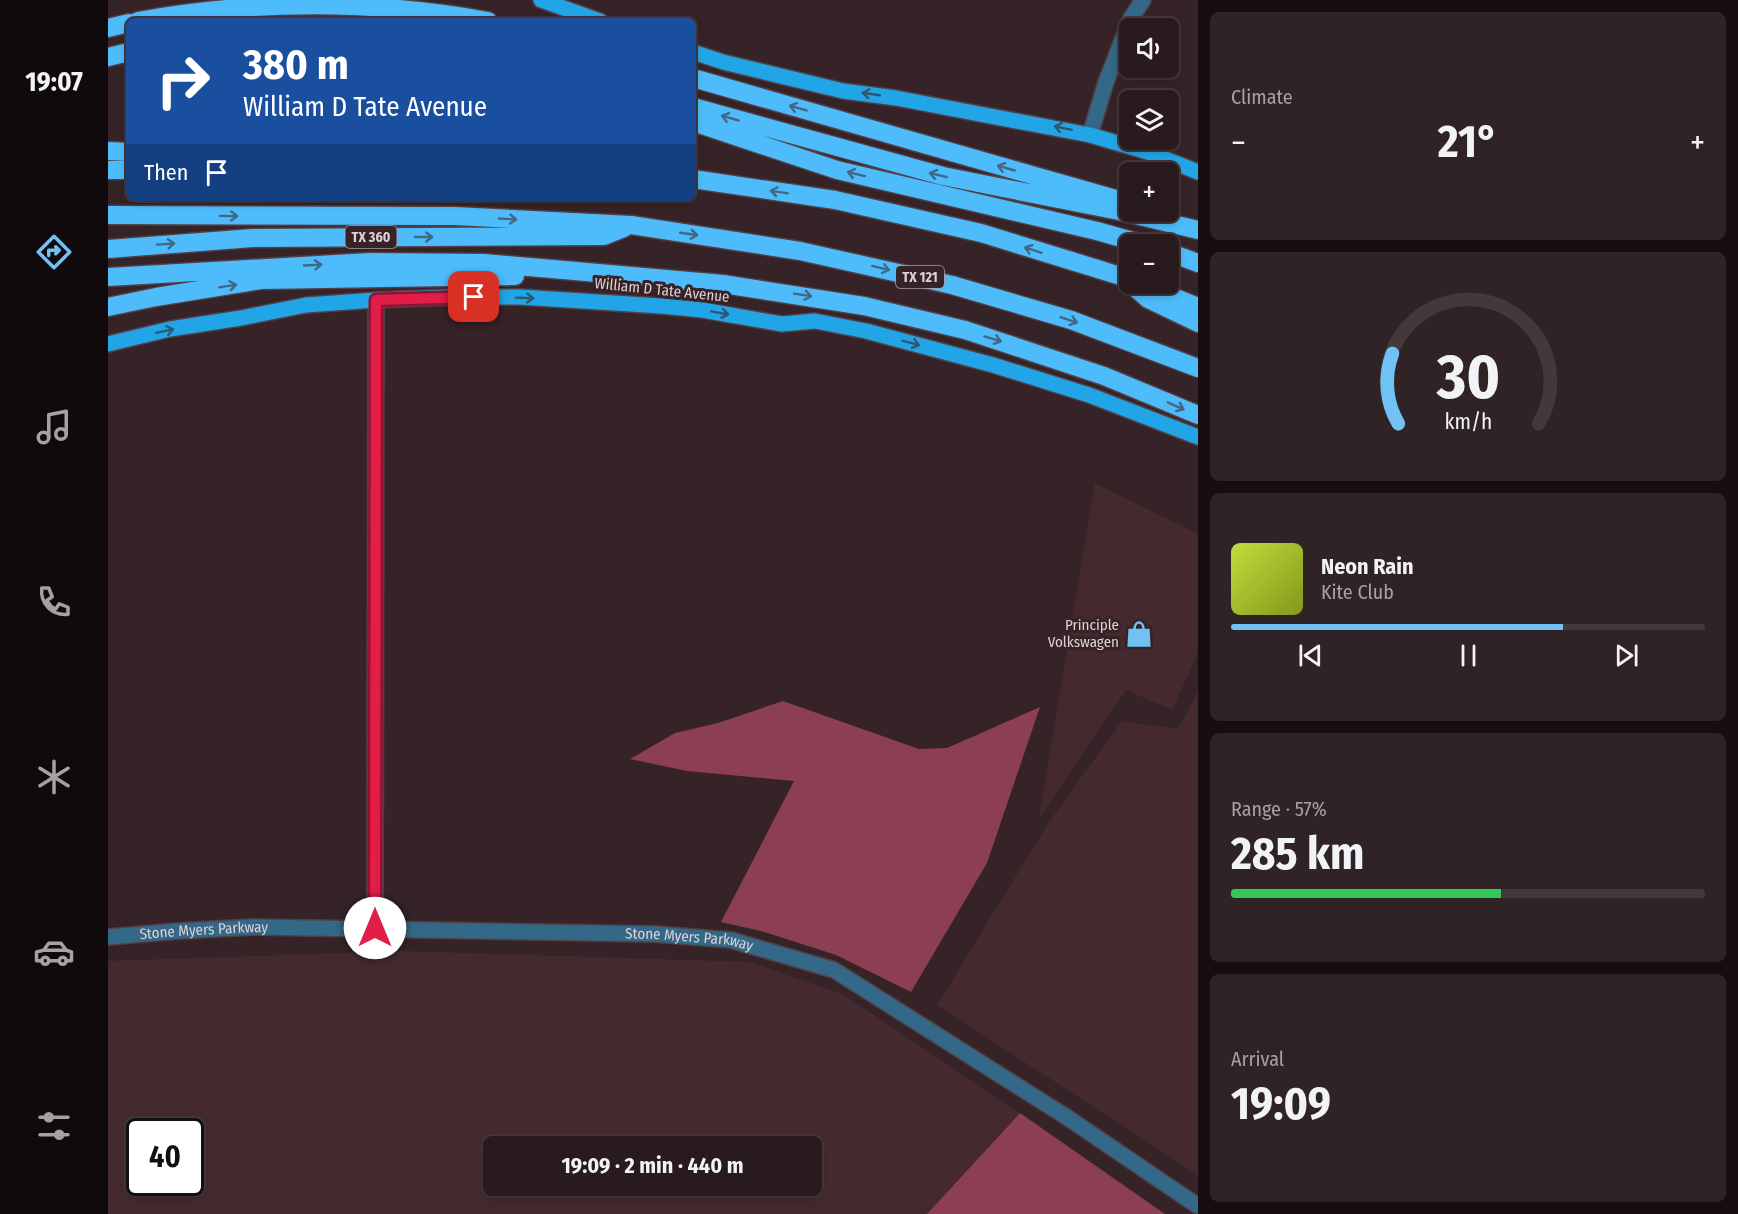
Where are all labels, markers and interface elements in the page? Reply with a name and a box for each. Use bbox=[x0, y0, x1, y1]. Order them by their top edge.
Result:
map controls bbox=[1119, 18, 1179, 294]
button: sound bbox=[1119, 18, 1179, 78]
text: 380 m bbox=[243, 40, 349, 90]
icon: right bbox=[144, 42, 222, 120]
text: 19:07 bbox=[25, 66, 83, 98]
text: Climate bbox=[1231, 85, 1293, 109]
one-way arrow bbox=[861, 89, 881, 100]
button: layers bbox=[1119, 90, 1179, 150]
text: William D Tate Avenue bbox=[243, 91, 487, 123]
one-way arrow bbox=[789, 102, 808, 113]
one-way arrow bbox=[721, 112, 740, 123]
text: 21° bbox=[1438, 115, 1498, 169]
one-way arrow bbox=[1053, 122, 1073, 133]
text: − bbox=[1231, 123, 1246, 163]
text: + bbox=[1690, 123, 1705, 163]
icon: arrive bbox=[200, 156, 233, 189]
text: Then bbox=[144, 159, 188, 186]
one-way arrow bbox=[996, 162, 1015, 173]
button: + bbox=[1119, 162, 1179, 222]
one-way arrow bbox=[847, 168, 866, 180]
one-way arrow bbox=[929, 168, 948, 180]
one-way arrow bbox=[770, 186, 790, 197]
one-way arrow bbox=[219, 210, 239, 222]
one-way arrow bbox=[498, 214, 518, 225]
road number: TX 360 bbox=[346, 226, 396, 248]
one-way arrow bbox=[679, 228, 699, 239]
icon: directions bbox=[33, 231, 75, 273]
one-way arrow bbox=[413, 231, 433, 243]
button: − bbox=[1119, 234, 1179, 294]
one-way arrow bbox=[156, 238, 176, 249]
one-way arrow bbox=[1024, 244, 1043, 255]
one-way arrow bbox=[303, 260, 323, 271]
one-way arrow bbox=[871, 262, 890, 274]
road number: TX 121 bbox=[896, 266, 944, 288]
pin bbox=[448, 271, 499, 322]
street label: William D Tate Avenue bbox=[594, 274, 730, 306]
one-way arrow bbox=[217, 280, 237, 291]
icon: arrive bbox=[457, 280, 490, 313]
one-way arrow bbox=[793, 290, 813, 301]
one-way arrow bbox=[515, 292, 535, 303]
one-way arrow bbox=[709, 308, 729, 319]
one-way arrow bbox=[1059, 315, 1078, 326]
one-way arrow bbox=[155, 324, 174, 336]
one-way arrow bbox=[984, 334, 1003, 345]
one-way arrow bbox=[901, 338, 920, 349]
text: 30 bbox=[1435, 340, 1500, 415]
one-way arrow bbox=[1167, 400, 1185, 412]
icon: music bbox=[33, 406, 75, 448]
text: km/h bbox=[1444, 409, 1492, 435]
text: Neon Rain bbox=[1321, 553, 1414, 580]
text: Kite Club bbox=[1321, 580, 1394, 604]
icon: phone bbox=[33, 581, 75, 623]
place label: Principle Volkswagen bbox=[1048, 616, 1119, 651]
shop icon: Principle Volkswagen bbox=[1124, 619, 1154, 649]
icon: previous bbox=[1294, 639, 1327, 672]
icon: pause bbox=[1452, 639, 1485, 672]
icon: next bbox=[1610, 639, 1643, 672]
icon: climate bbox=[33, 756, 75, 798]
text: Range · 57% bbox=[1231, 797, 1327, 821]
text: 285 km bbox=[1231, 827, 1364, 881]
position arrow bbox=[343, 896, 407, 960]
street label: Stone Myers Parkway bbox=[139, 918, 268, 943]
street label: Stone Myers Parkway bbox=[625, 924, 756, 955]
icon: car bbox=[33, 931, 75, 973]
text: Arrival bbox=[1231, 1047, 1284, 1071]
text: 19:09 bbox=[1231, 1077, 1331, 1131]
icon: filters bbox=[33, 1105, 75, 1147]
speed limit sign: 40 bbox=[126, 1118, 204, 1196]
text: 19:09 · 2 min · 440 m bbox=[561, 1152, 744, 1179]

